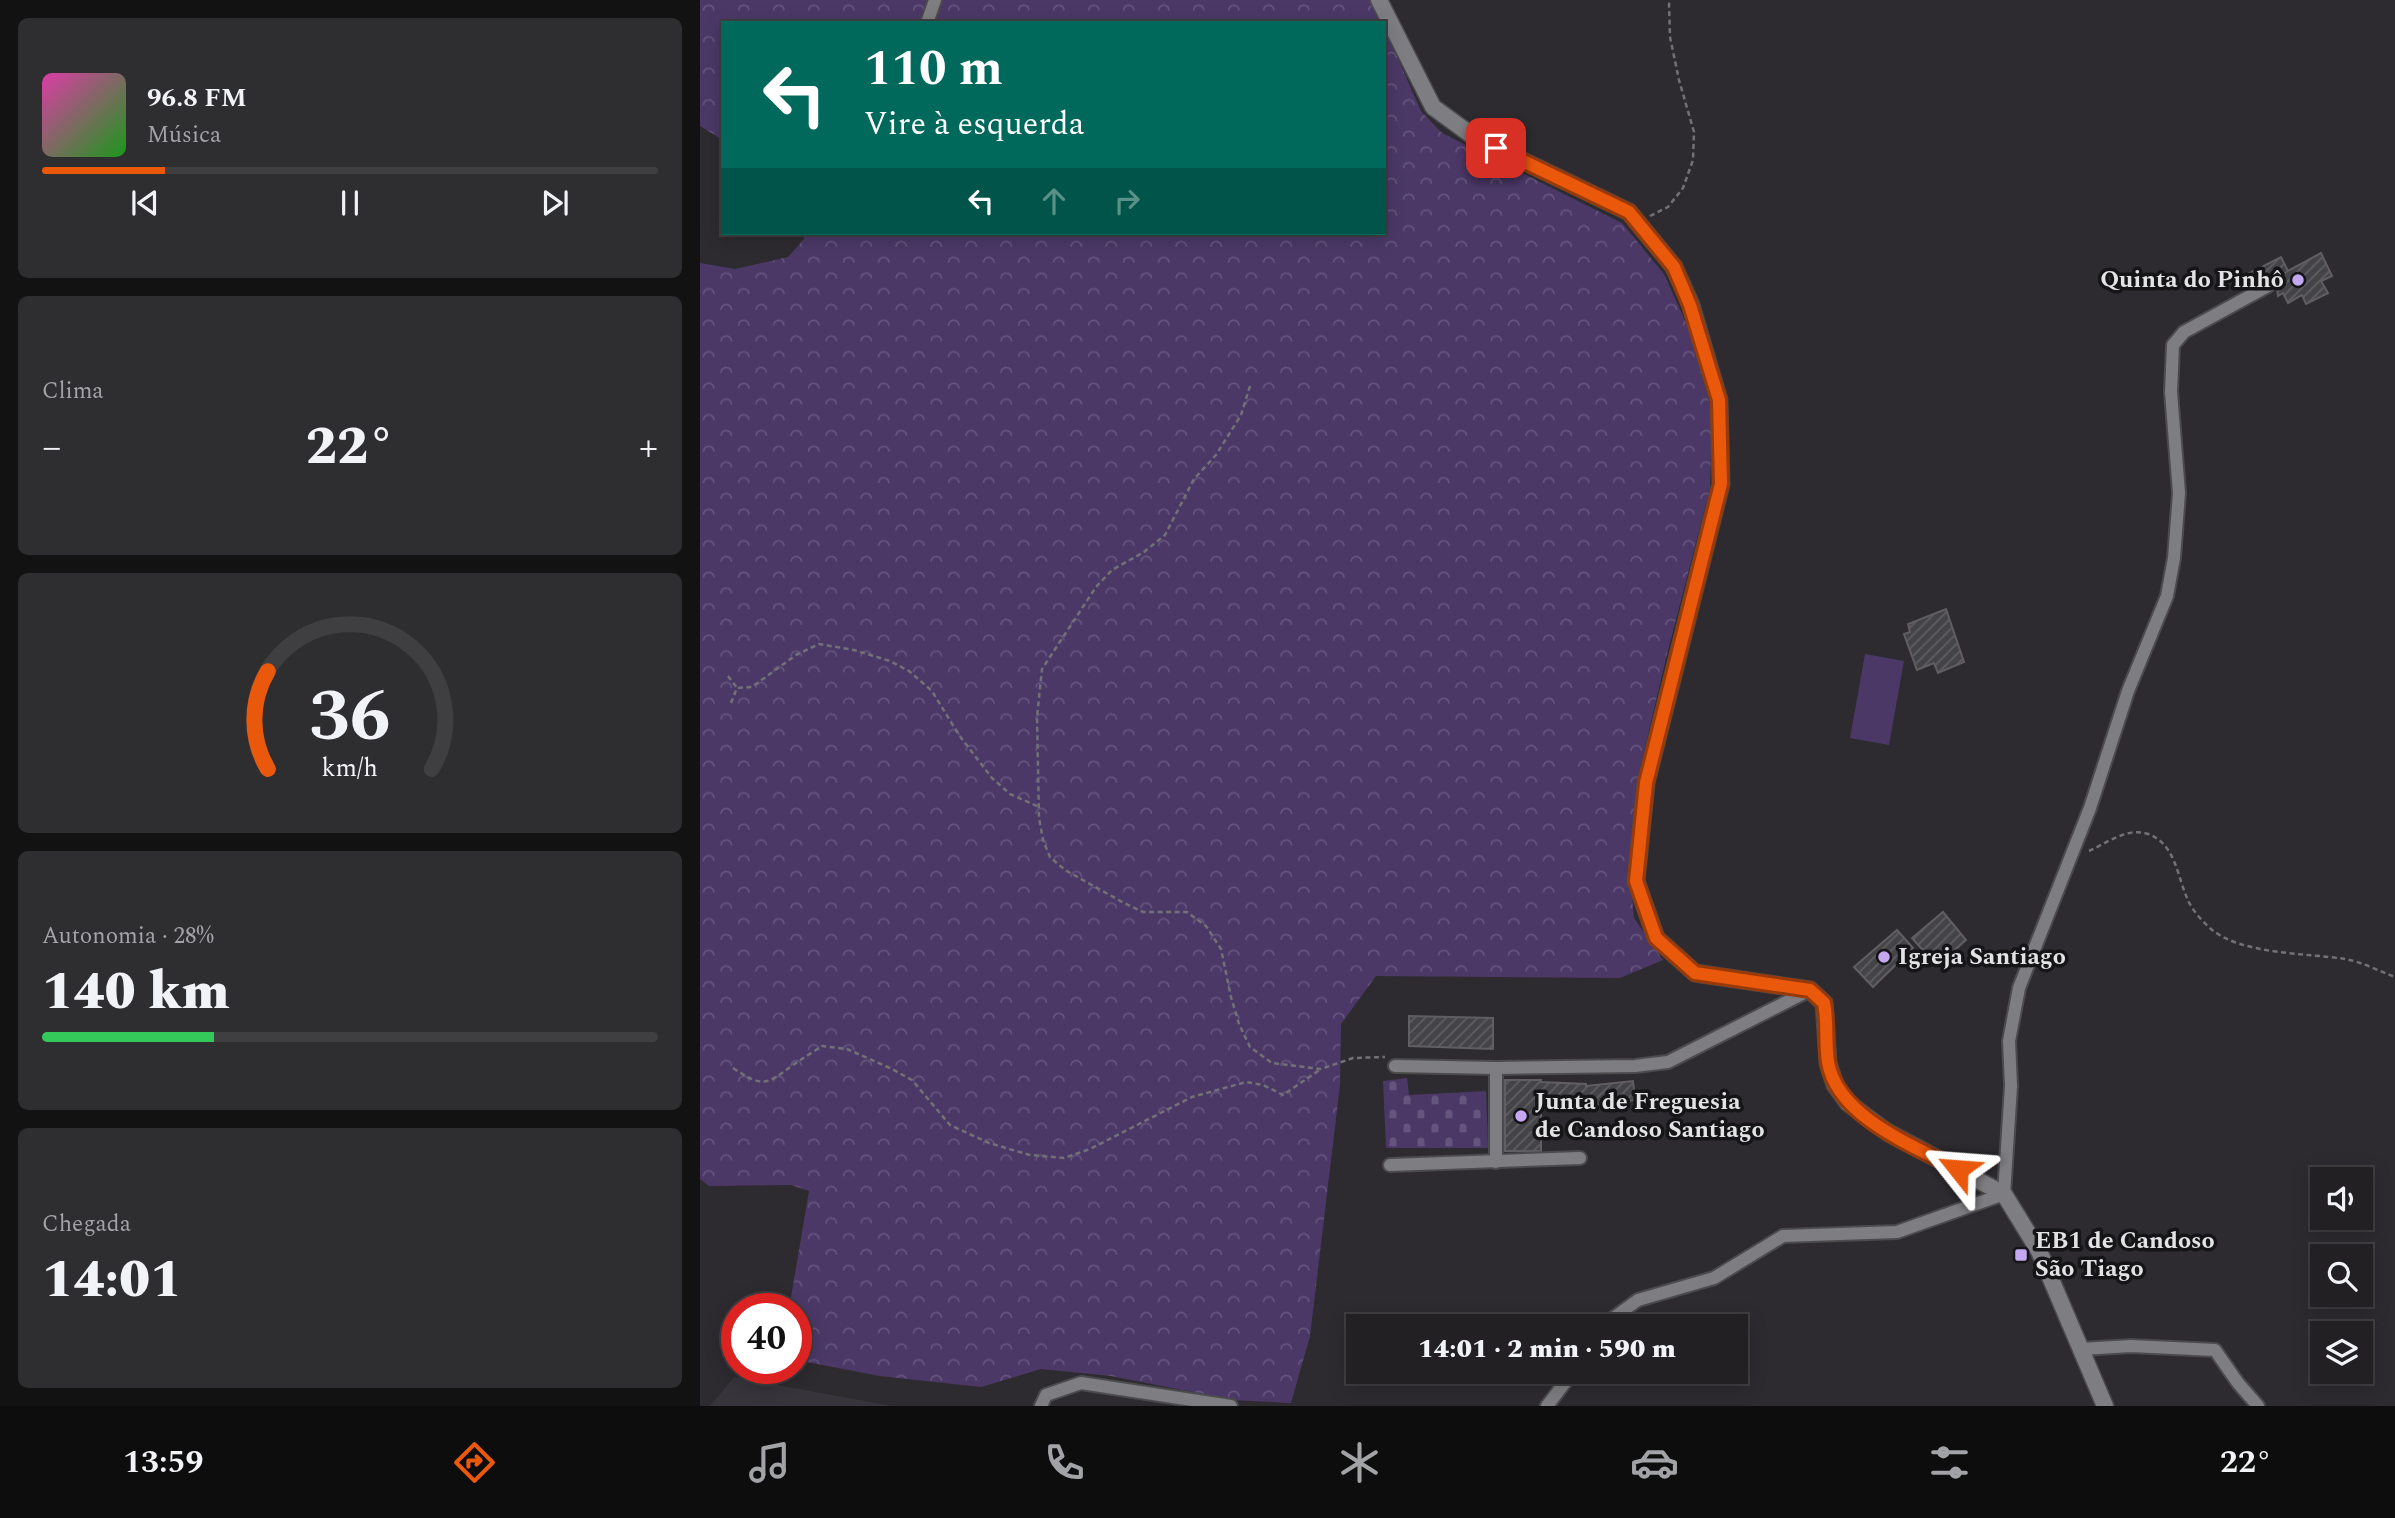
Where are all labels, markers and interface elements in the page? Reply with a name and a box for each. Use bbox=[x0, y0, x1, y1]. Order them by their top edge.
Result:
text: 110 m bbox=[864, 32, 1003, 107]
icon: left bbox=[749, 49, 840, 140]
text: 96.8 FM bbox=[147, 78, 247, 118]
text: Vire à esquerda bbox=[864, 100, 1084, 149]
text: Música bbox=[147, 118, 221, 153]
pin bbox=[1466, 118, 1526, 178]
icon: arrive bbox=[1477, 129, 1515, 167]
icon: left bbox=[962, 182, 1000, 220]
icon: ahead bbox=[1035, 182, 1073, 220]
icon: right bbox=[1108, 182, 1146, 220]
icon: previous bbox=[126, 184, 164, 222]
icon: pause bbox=[331, 184, 369, 222]
icon: next bbox=[536, 184, 574, 222]
place label: Quinta do Pinhô bbox=[2100, 262, 2284, 298]
marker: Quinta do Pinhô bbox=[2290, 272, 2306, 288]
text: Clima bbox=[42, 374, 104, 409]
text: 22° bbox=[306, 408, 394, 487]
text: − bbox=[42, 419, 61, 477]
text: + bbox=[639, 419, 658, 477]
text: 36 bbox=[309, 662, 391, 773]
text: km/h bbox=[322, 750, 378, 788]
text: Autonomia · 28% bbox=[42, 919, 214, 954]
place label: Igreja Santiago bbox=[1898, 939, 2066, 975]
marker: Igreja Santiago bbox=[1876, 949, 1892, 965]
text: 140 km bbox=[42, 953, 230, 1032]
place label: Junta de Freguesia de Candoso Santiago bbox=[1535, 1084, 1765, 1148]
marker: Junta de Freguesia de Candoso Santiago bbox=[1513, 1108, 1529, 1124]
position arrow bbox=[1921, 1132, 1995, 1206]
map controls bbox=[2310, 1167, 2373, 1384]
button: sound bbox=[2310, 1167, 2373, 1230]
text: Chegada bbox=[42, 1207, 131, 1242]
place label: EB1 de Candoso São Tiago bbox=[2035, 1223, 2215, 1287]
text: 14:01 bbox=[42, 1241, 181, 1320]
button: search bbox=[2310, 1244, 2373, 1307]
marker: EB1 de Candoso São Tiago bbox=[2013, 1247, 2029, 1263]
speed limit sign: 40 bbox=[721, 1293, 812, 1384]
button: layers bbox=[2310, 1321, 2373, 1384]
text: 14:01 · 2 min · 590 m bbox=[1418, 1329, 1676, 1369]
text: 13:59 bbox=[123, 1438, 203, 1487]
icon: directions bbox=[450, 1438, 499, 1487]
icon: music bbox=[745, 1438, 794, 1487]
icon: phone bbox=[1040, 1438, 1089, 1487]
icon: climate bbox=[1335, 1438, 1384, 1487]
icon: car bbox=[1630, 1438, 1679, 1487]
icon: filters bbox=[1925, 1438, 1974, 1487]
text: 22° bbox=[2220, 1438, 2272, 1487]

